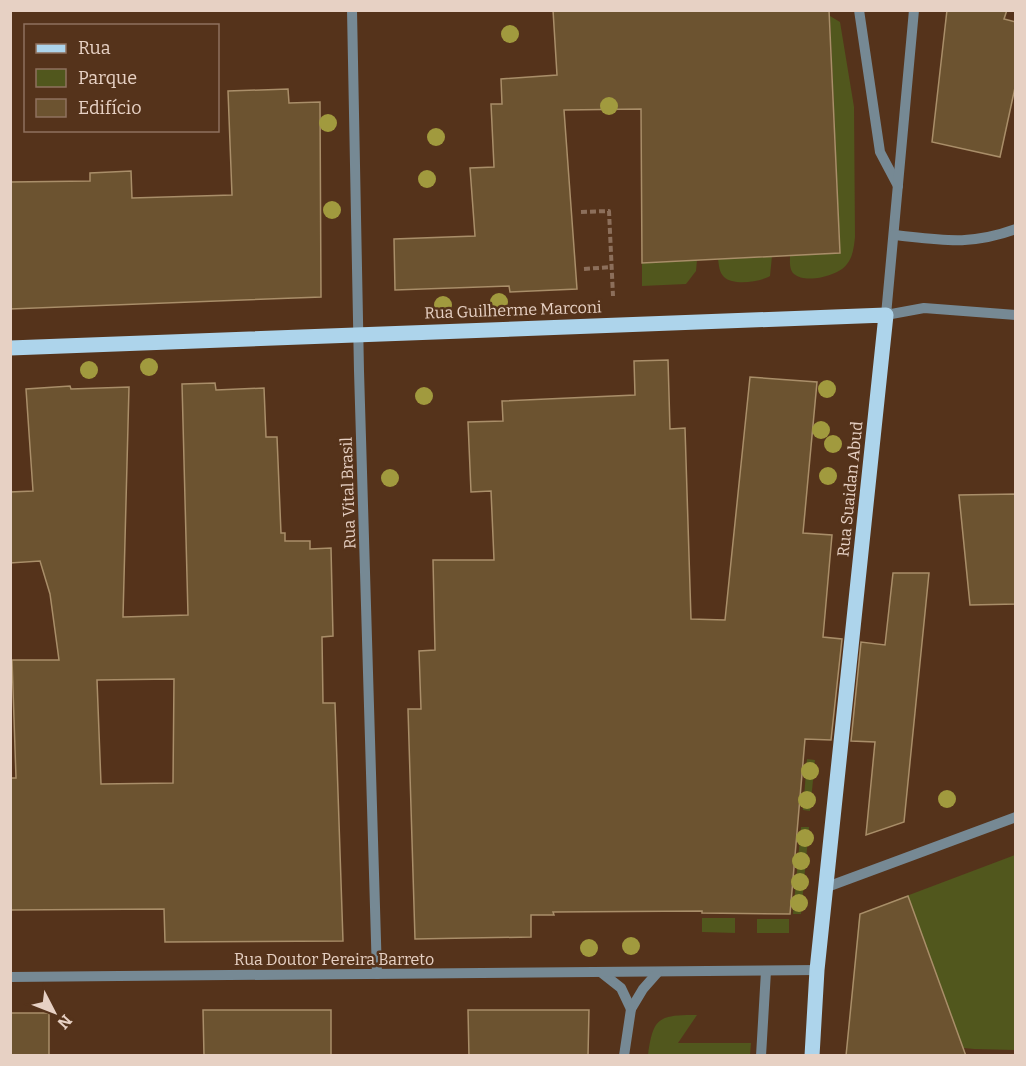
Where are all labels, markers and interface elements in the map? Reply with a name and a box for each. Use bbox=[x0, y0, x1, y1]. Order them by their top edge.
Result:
legend bbox=[24, 24, 219, 132]
text: Rua bbox=[78, 37, 111, 59]
text: Parque bbox=[78, 67, 137, 89]
text: Edifício bbox=[78, 97, 142, 119]
street label: Rua Guilherme Marconi bbox=[424, 297, 602, 323]
street label: Rua Suaidan Abud bbox=[833, 420, 867, 558]
street label: Rua Vital Brasil bbox=[337, 436, 359, 549]
street label: Rua Doutor Pereira Barreto bbox=[234, 950, 434, 969]
north arrow bbox=[24, 982, 84, 1042]
text: N bbox=[54, 1011, 76, 1033]

